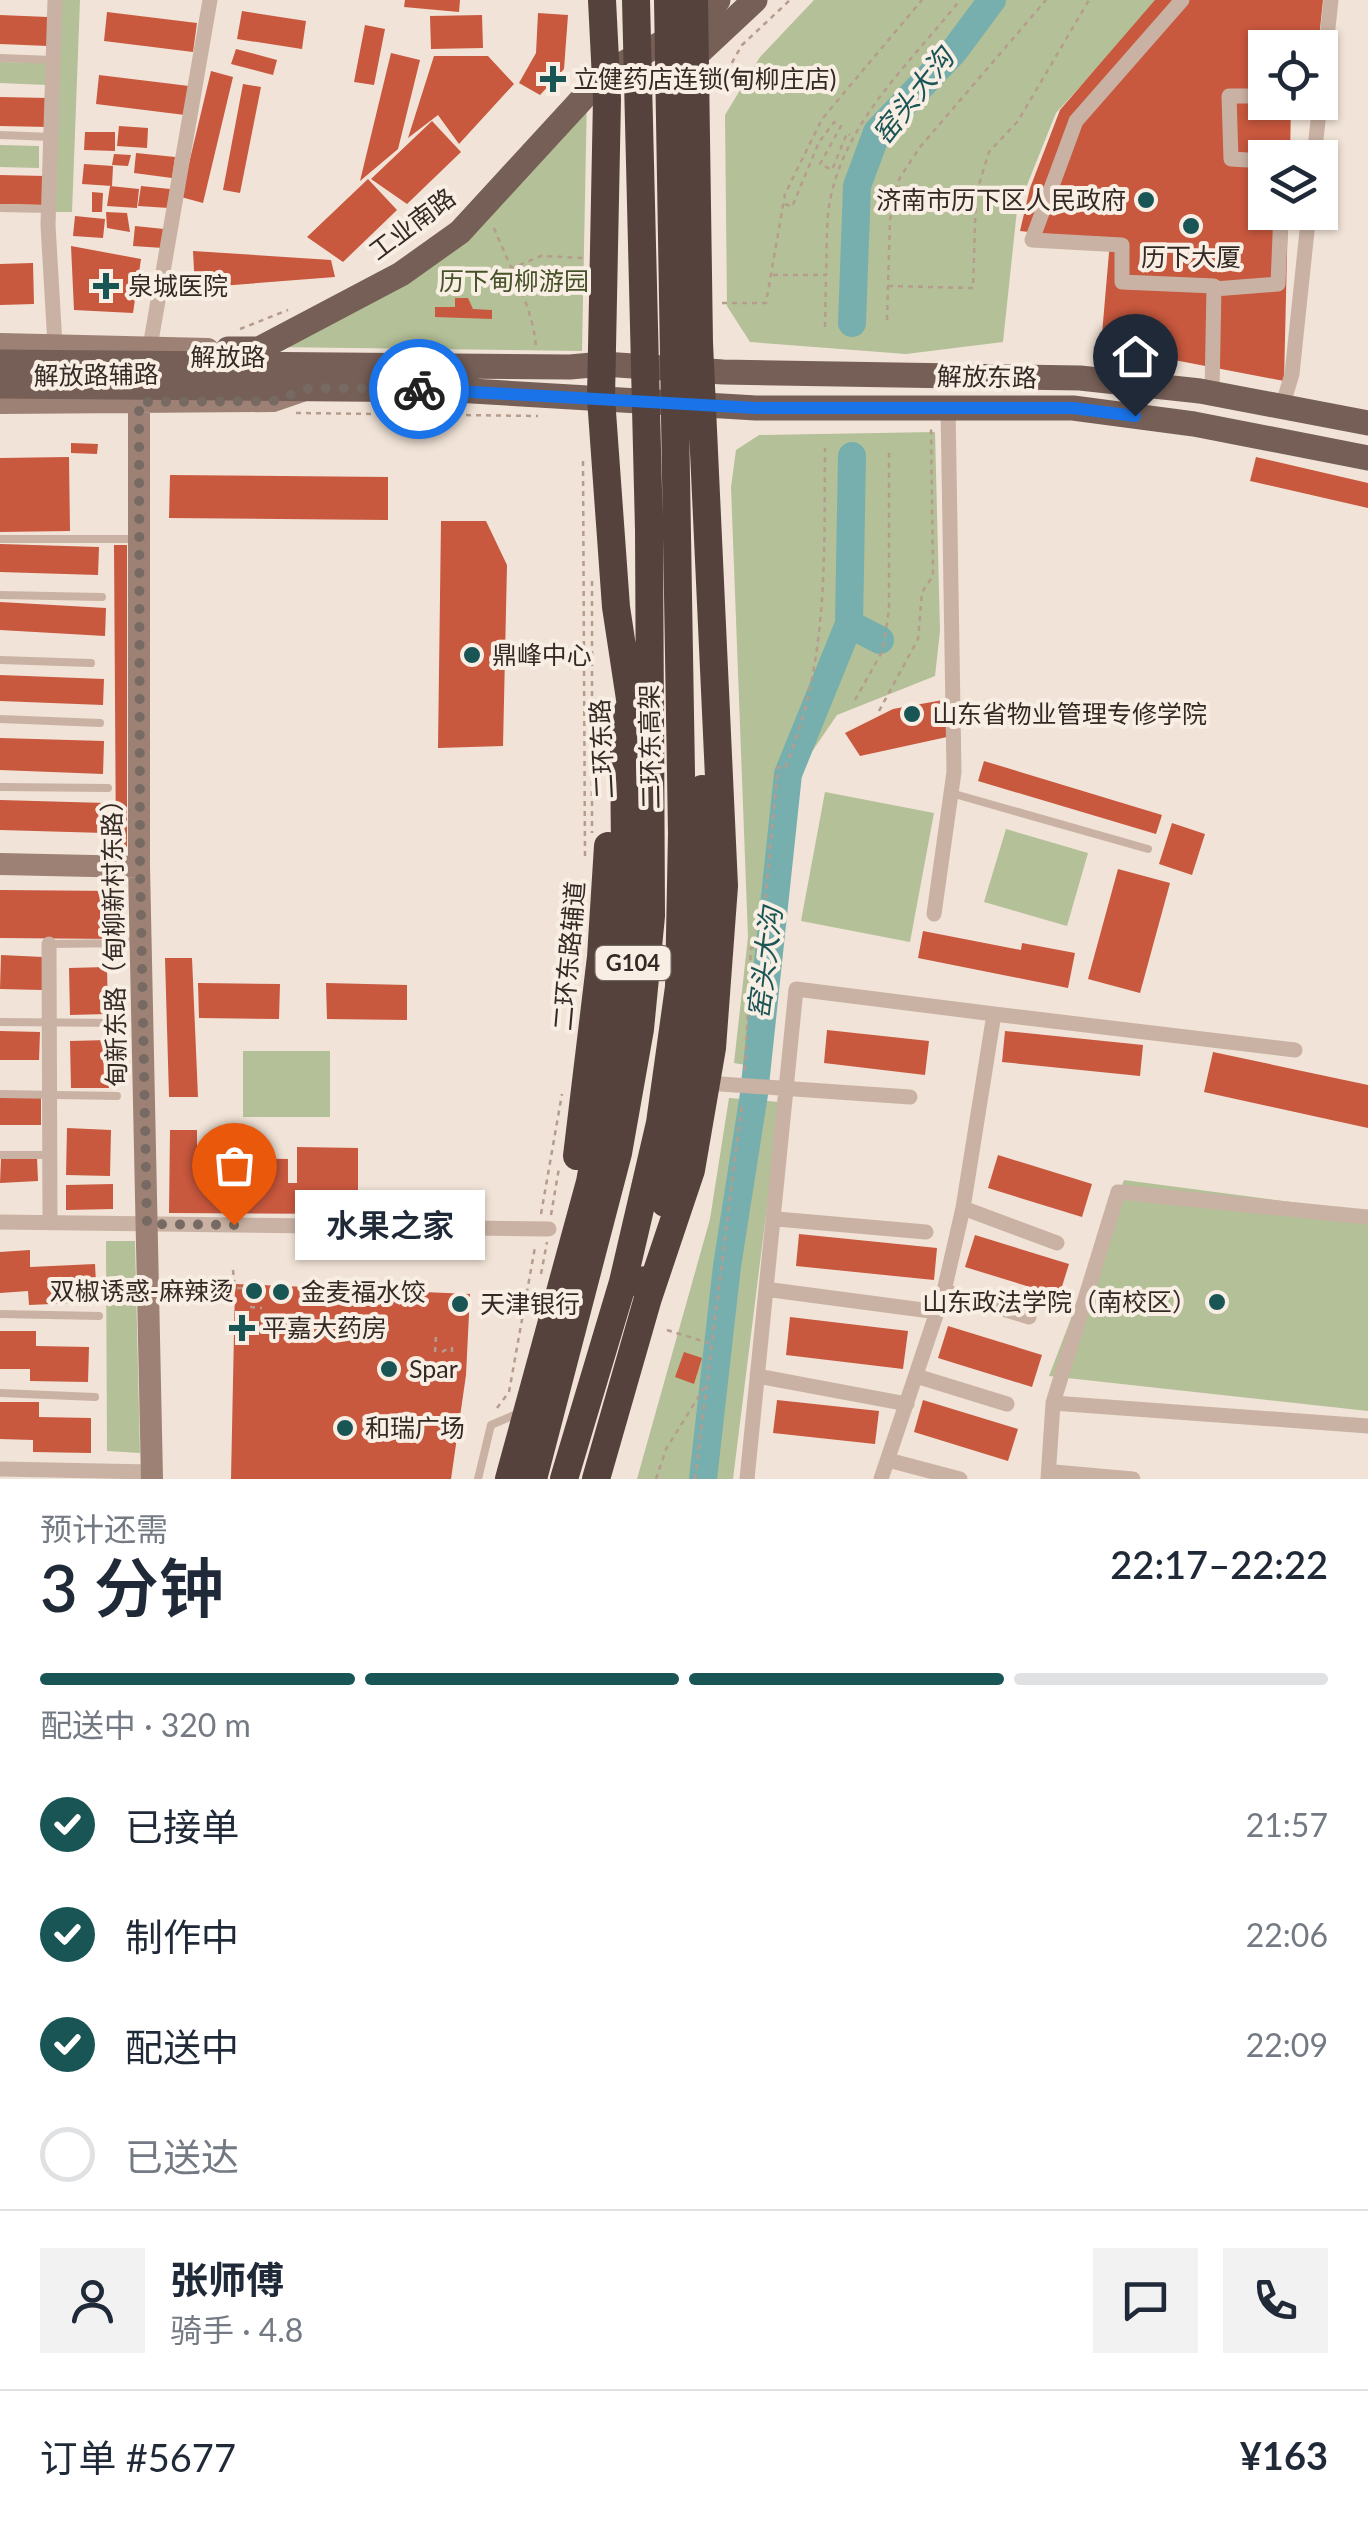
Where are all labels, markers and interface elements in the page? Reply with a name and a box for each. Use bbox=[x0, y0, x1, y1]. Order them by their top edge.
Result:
map controls bbox=[1248, 30, 1338, 230]
button: locate bbox=[1248, 30, 1338, 120]
water label: 窑头大沟 bbox=[864, 38, 962, 150]
place label: 立健药店连锁(甸柳庄店) bbox=[573, 63, 836, 93]
marker: 立健药店连锁(甸柳庄店) bbox=[542, 68, 564, 90]
button: layers bbox=[1248, 140, 1338, 230]
street label: 工业南路 bbox=[362, 181, 460, 265]
place label: 济南市历下区人民政府 bbox=[876, 184, 1126, 214]
marker: 济南市历下区人民政府 bbox=[1135, 189, 1157, 211]
marker: 历下大厦 bbox=[1180, 215, 1202, 237]
place label: 历下大厦 bbox=[1141, 241, 1241, 271]
park label: 历下甸柳游园 bbox=[439, 265, 589, 295]
place label: 泉城医院 bbox=[128, 270, 228, 300]
marker: 泉城医院 bbox=[93, 273, 119, 299]
pin bbox=[1093, 314, 1178, 417]
icon: home bbox=[1108, 329, 1163, 384]
courier bbox=[369, 339, 469, 439]
street label: 解放路 bbox=[190, 341, 266, 371]
street label: 解放路辅路 bbox=[33, 358, 159, 390]
street label: 解放东路 bbox=[937, 360, 1037, 392]
icon: bike bbox=[392, 362, 447, 417]
place label: 鼎峰中心 bbox=[492, 639, 592, 669]
marker: 鼎峰中心 bbox=[461, 644, 483, 666]
street label: 二环东高架 bbox=[633, 684, 665, 810]
street label: 二环东路 bbox=[583, 698, 619, 800]
place label: 山东省物业管理专修学院 bbox=[932, 698, 1207, 728]
marker: 山东省物业管理专修学院 bbox=[901, 703, 923, 725]
street label: 甸新东路（甸柳新村东路） bbox=[95, 787, 131, 1087]
street label: 二环东路辅道 bbox=[547, 880, 589, 1032]
water label: 窑头大沟 bbox=[740, 902, 788, 1021]
road number: G104 bbox=[596, 946, 670, 980]
pin bbox=[192, 1123, 277, 1226]
icon: bag bbox=[207, 1138, 262, 1193]
callout: 水果之家 bbox=[294, 1190, 484, 1260]
text: 水果之家 bbox=[326, 1205, 454, 1244]
place label: 双椒诱惑-麻辣烫 bbox=[50, 1275, 234, 1305]
place label: 金麦福水饺 bbox=[301, 1276, 426, 1306]
marker: 双椒诱惑-麻辣烫 bbox=[243, 1280, 265, 1302]
marker: 金麦福水饺 bbox=[270, 1281, 292, 1303]
place label: 山东政法学院（南校区） bbox=[922, 1286, 1197, 1316]
place label: 天津银行 bbox=[480, 1288, 580, 1318]
marker: 山东政法学院（南校区） bbox=[1206, 1291, 1228, 1313]
marker: 天津银行 bbox=[449, 1293, 471, 1315]
place label: 平嘉大药房 bbox=[262, 1312, 387, 1342]
marker: 平嘉大药房 bbox=[231, 1317, 253, 1339]
place label: Spar bbox=[409, 1353, 458, 1383]
marker: Spar bbox=[378, 1358, 400, 1380]
place label: 和瑞广场 bbox=[365, 1412, 465, 1442]
marker: 和瑞广场 bbox=[334, 1417, 356, 1439]
text: 预计还需 bbox=[40, 1509, 168, 1548]
text: 22:17–22:22 bbox=[1110, 1541, 1328, 1587]
text: 3 分钟 bbox=[40, 1548, 224, 1626]
text: 配送中 · 320 m bbox=[40, 1705, 251, 1744]
icon: check bbox=[40, 1797, 95, 1852]
text: 已接单 bbox=[125, 1803, 239, 1849]
text: 21:57 bbox=[1246, 1805, 1328, 1844]
icon: check bbox=[40, 1907, 95, 1962]
text: 制作中 bbox=[125, 1913, 239, 1959]
text: 22:06 bbox=[1246, 1915, 1328, 1954]
icon: check bbox=[40, 2017, 95, 2072]
text: 配送中 bbox=[125, 2023, 239, 2069]
text: 22:09 bbox=[1246, 2025, 1328, 2064]
text: 已送达 bbox=[125, 2133, 239, 2179]
button: person bbox=[40, 2248, 145, 2353]
button: chat bbox=[1093, 2248, 1198, 2353]
button: phone bbox=[1223, 2248, 1328, 2353]
text: 张师傅 bbox=[170, 2256, 284, 2302]
text: 骑手 · 4.8 bbox=[170, 2310, 303, 2349]
text: ¥163 bbox=[1240, 2432, 1328, 2478]
text: 订单 #5677 bbox=[40, 2434, 236, 2480]

